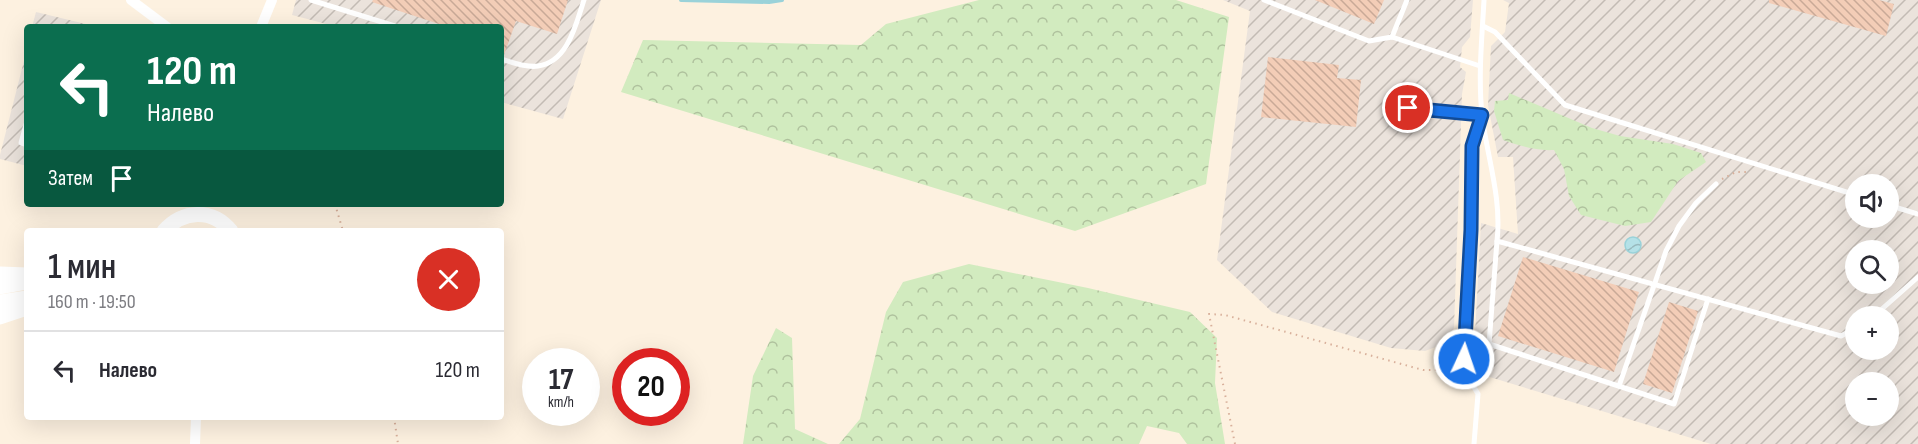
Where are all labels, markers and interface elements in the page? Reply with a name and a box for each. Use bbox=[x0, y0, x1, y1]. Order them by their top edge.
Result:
text: 120 m bbox=[147, 46, 237, 97]
icon: left bbox=[48, 48, 126, 126]
pin bbox=[1382, 82, 1433, 133]
icon: arrive bbox=[1391, 91, 1424, 124]
text: Налево bbox=[147, 97, 214, 129]
icon: arrive bbox=[105, 162, 138, 195]
text: Затем bbox=[48, 165, 93, 192]
map controls bbox=[1845, 174, 1899, 426]
button: sound bbox=[1845, 174, 1899, 228]
button: search bbox=[1845, 240, 1899, 294]
text: 1 мин bbox=[48, 246, 116, 289]
button: close bbox=[417, 248, 480, 311]
text: 160 m · 19:50 bbox=[48, 290, 136, 314]
button: + bbox=[1845, 306, 1899, 360]
position arrow bbox=[1432, 327, 1496, 391]
speed limit sign: 20 bbox=[612, 348, 690, 426]
icon: left bbox=[48, 354, 81, 387]
text: Налево bbox=[99, 357, 157, 384]
text: 120 m bbox=[436, 357, 480, 384]
text: 17 bbox=[549, 362, 573, 398]
button: − bbox=[1845, 372, 1899, 426]
text: km/h bbox=[548, 393, 574, 412]

